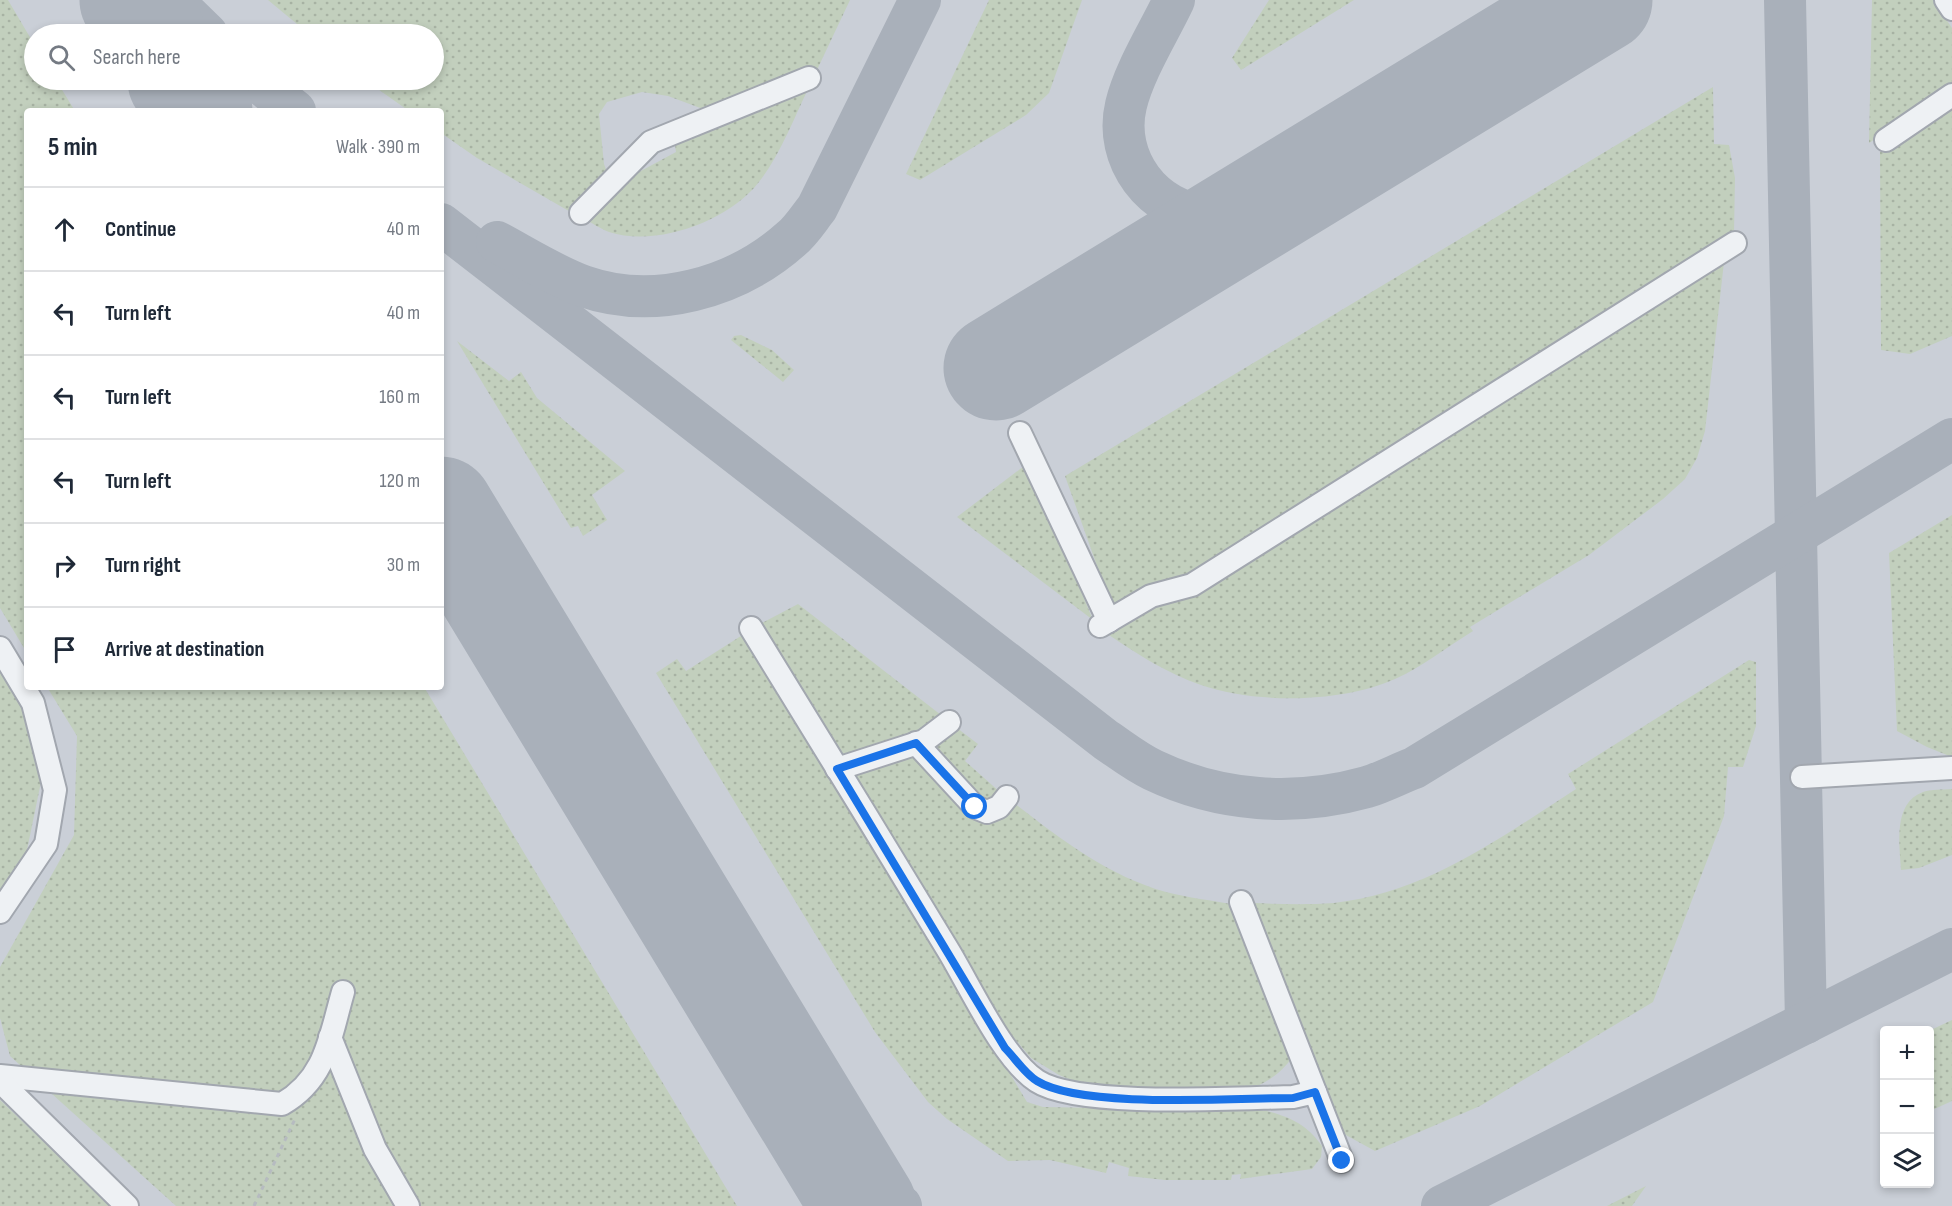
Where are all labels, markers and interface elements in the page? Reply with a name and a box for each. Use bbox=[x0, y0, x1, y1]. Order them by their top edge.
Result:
search box bbox=[24, 24, 444, 90]
icon: search bbox=[45, 41, 78, 74]
text: Search here bbox=[93, 44, 180, 71]
text: 5 min bbox=[48, 132, 98, 163]
text: Walk · 390 m bbox=[336, 135, 420, 159]
icon: ahead bbox=[48, 213, 81, 246]
text: Continue bbox=[105, 216, 176, 243]
text: 40 m bbox=[387, 217, 420, 241]
icon: left bbox=[48, 297, 81, 330]
text: Turn left bbox=[105, 300, 171, 327]
text: 40 m bbox=[387, 301, 420, 325]
icon: left bbox=[48, 381, 81, 414]
text: Turn left bbox=[105, 384, 171, 411]
text: 160 m bbox=[379, 385, 420, 409]
icon: left bbox=[48, 465, 81, 498]
text: Turn left bbox=[105, 468, 171, 495]
text: 120 m bbox=[380, 469, 420, 493]
icon: right bbox=[48, 549, 81, 582]
text: Turn right bbox=[105, 552, 181, 579]
text: 30 m bbox=[387, 553, 420, 577]
icon: arrive bbox=[48, 633, 81, 666]
text: Arrive at destination bbox=[105, 636, 264, 663]
route start bbox=[961, 793, 987, 819]
map controls bbox=[1880, 1026, 1934, 1188]
button: + bbox=[1880, 1026, 1934, 1080]
button: − bbox=[1880, 1080, 1934, 1134]
button: layers bbox=[1880, 1134, 1934, 1188]
route end bbox=[1328, 1147, 1354, 1173]

